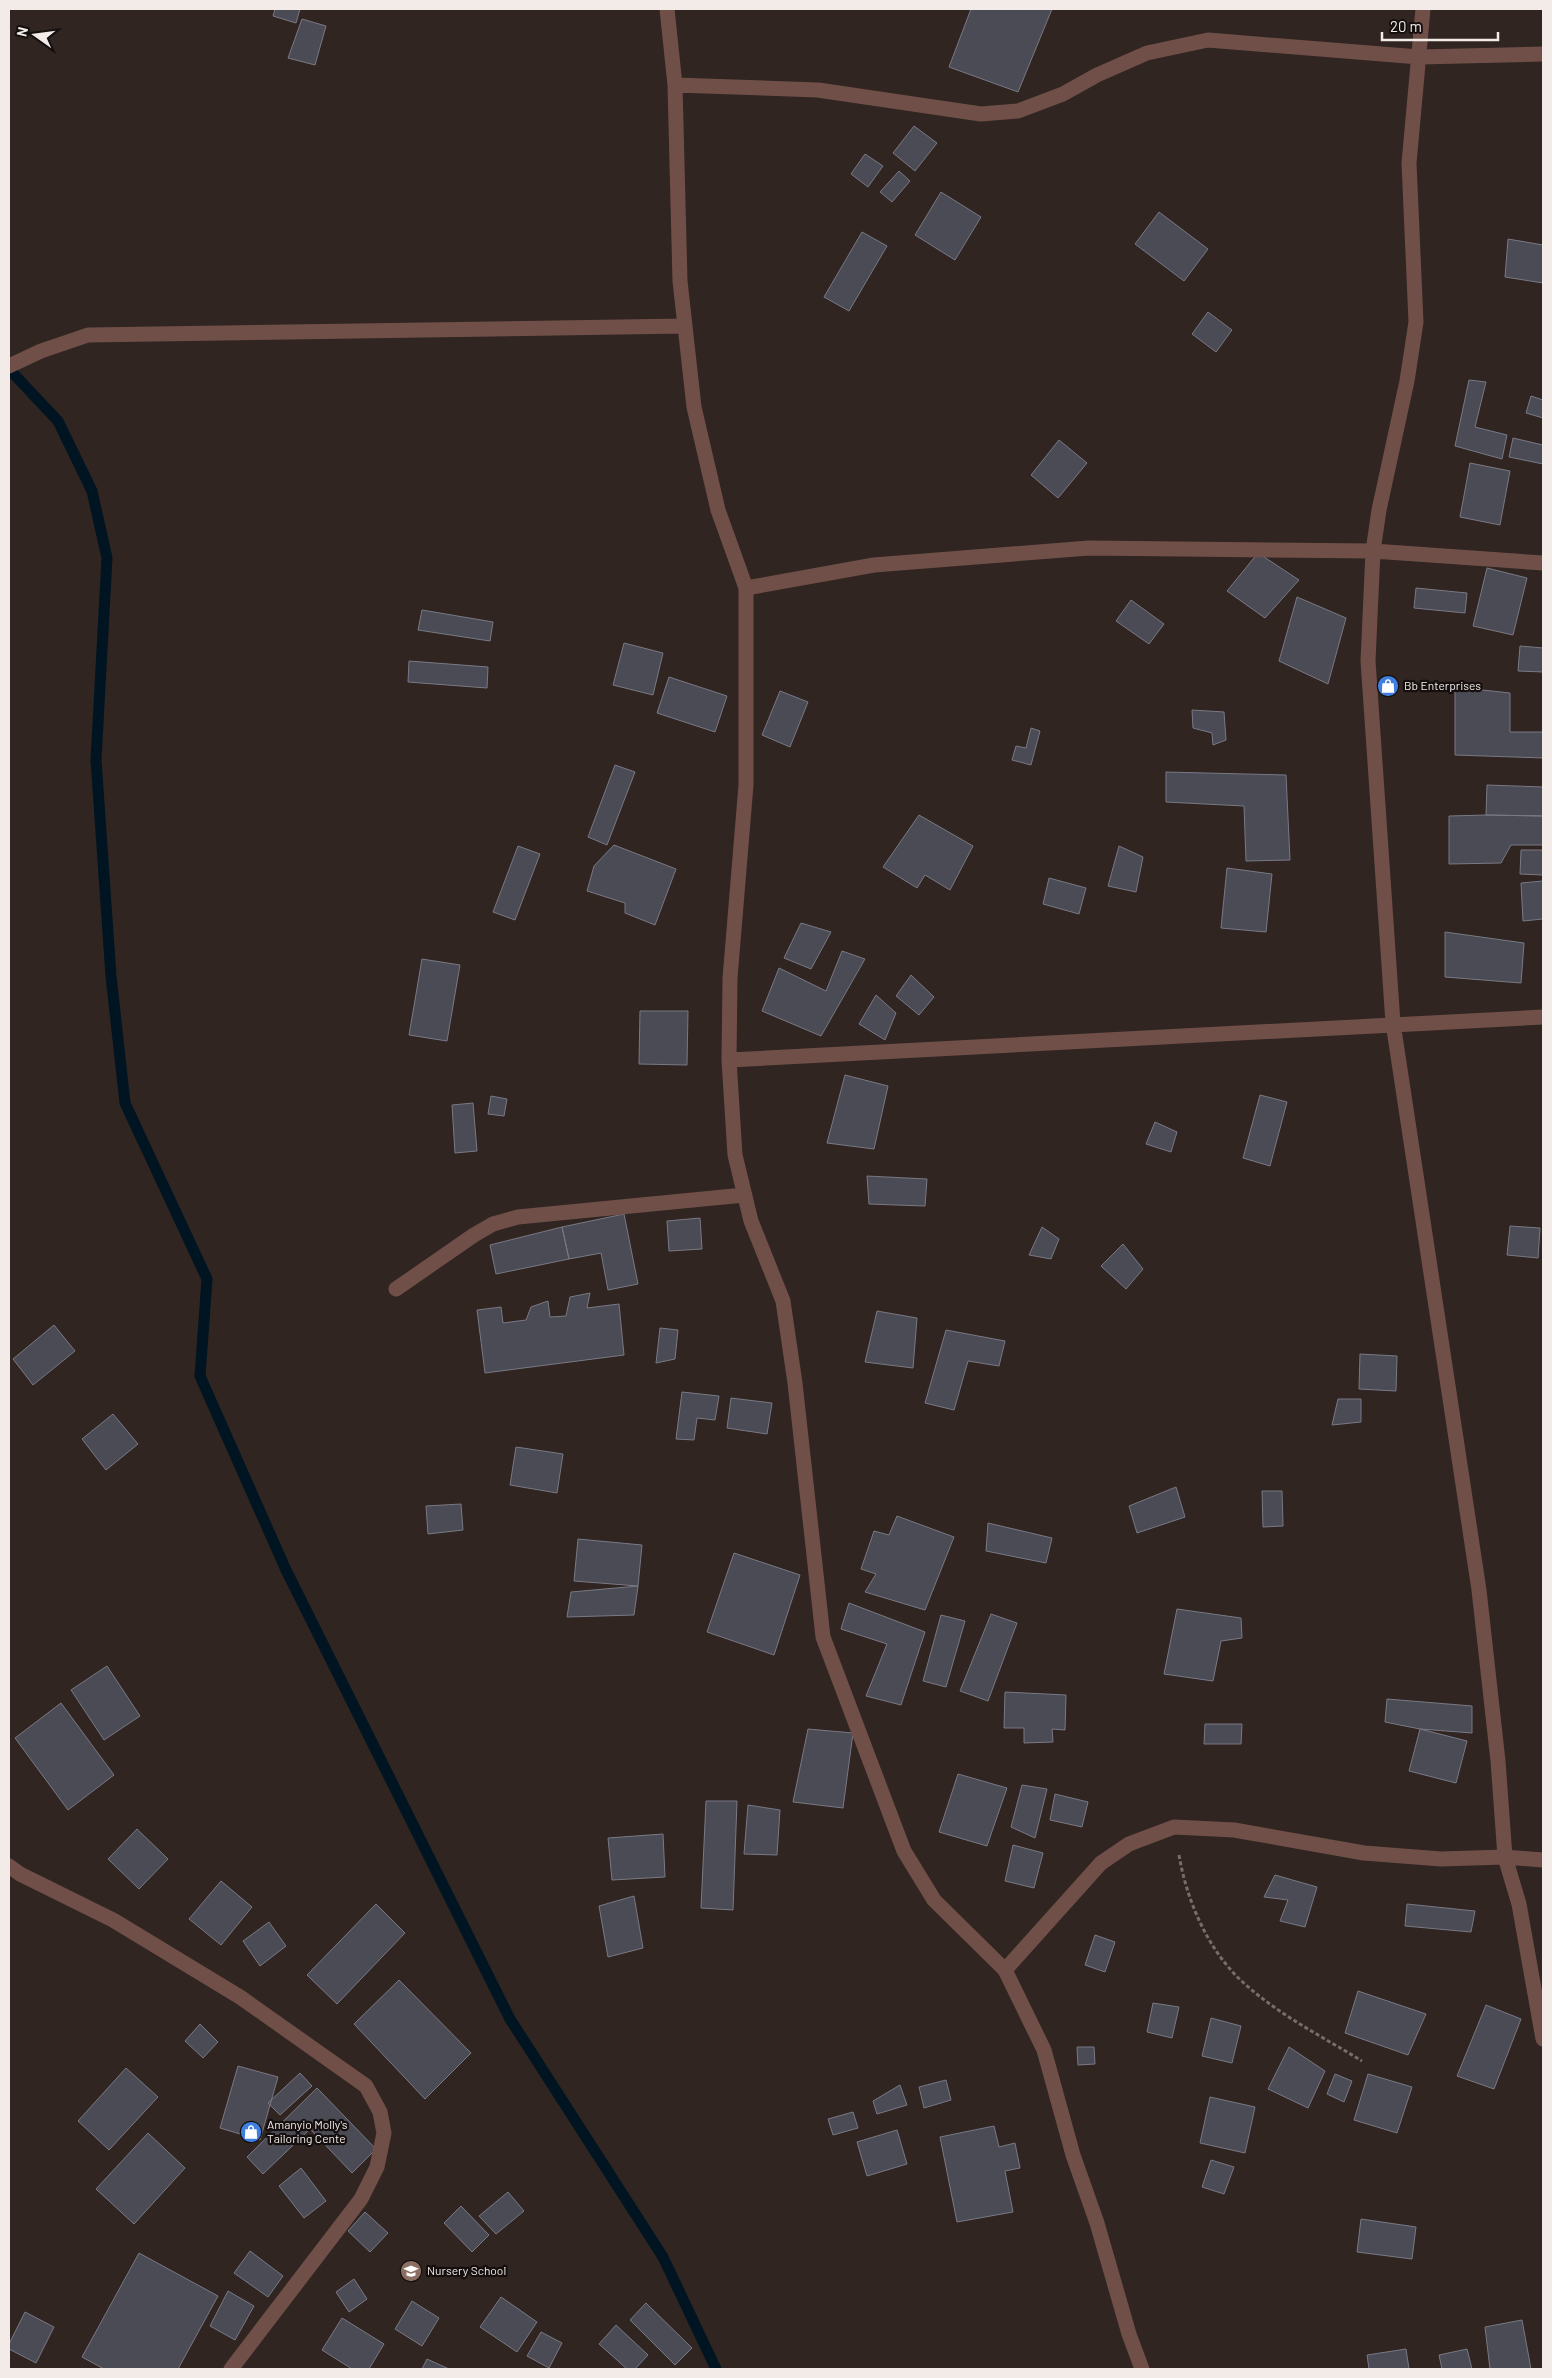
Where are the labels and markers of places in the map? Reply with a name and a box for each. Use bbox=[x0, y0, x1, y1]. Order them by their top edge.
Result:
shop icon: Bb Enterprises bbox=[1376, 674, 1400, 698]
place label: Bb Enterprises bbox=[1404, 678, 1481, 692]
place label: Amanyio Molly's Tailoring Cente bbox=[267, 2117, 348, 2145]
shop icon: Amanyio Molly's Tailoring Cente bbox=[239, 2120, 263, 2144]
school or university icon: Nursery School bbox=[399, 2259, 423, 2283]
place label: Nursery School bbox=[427, 2263, 506, 2277]

